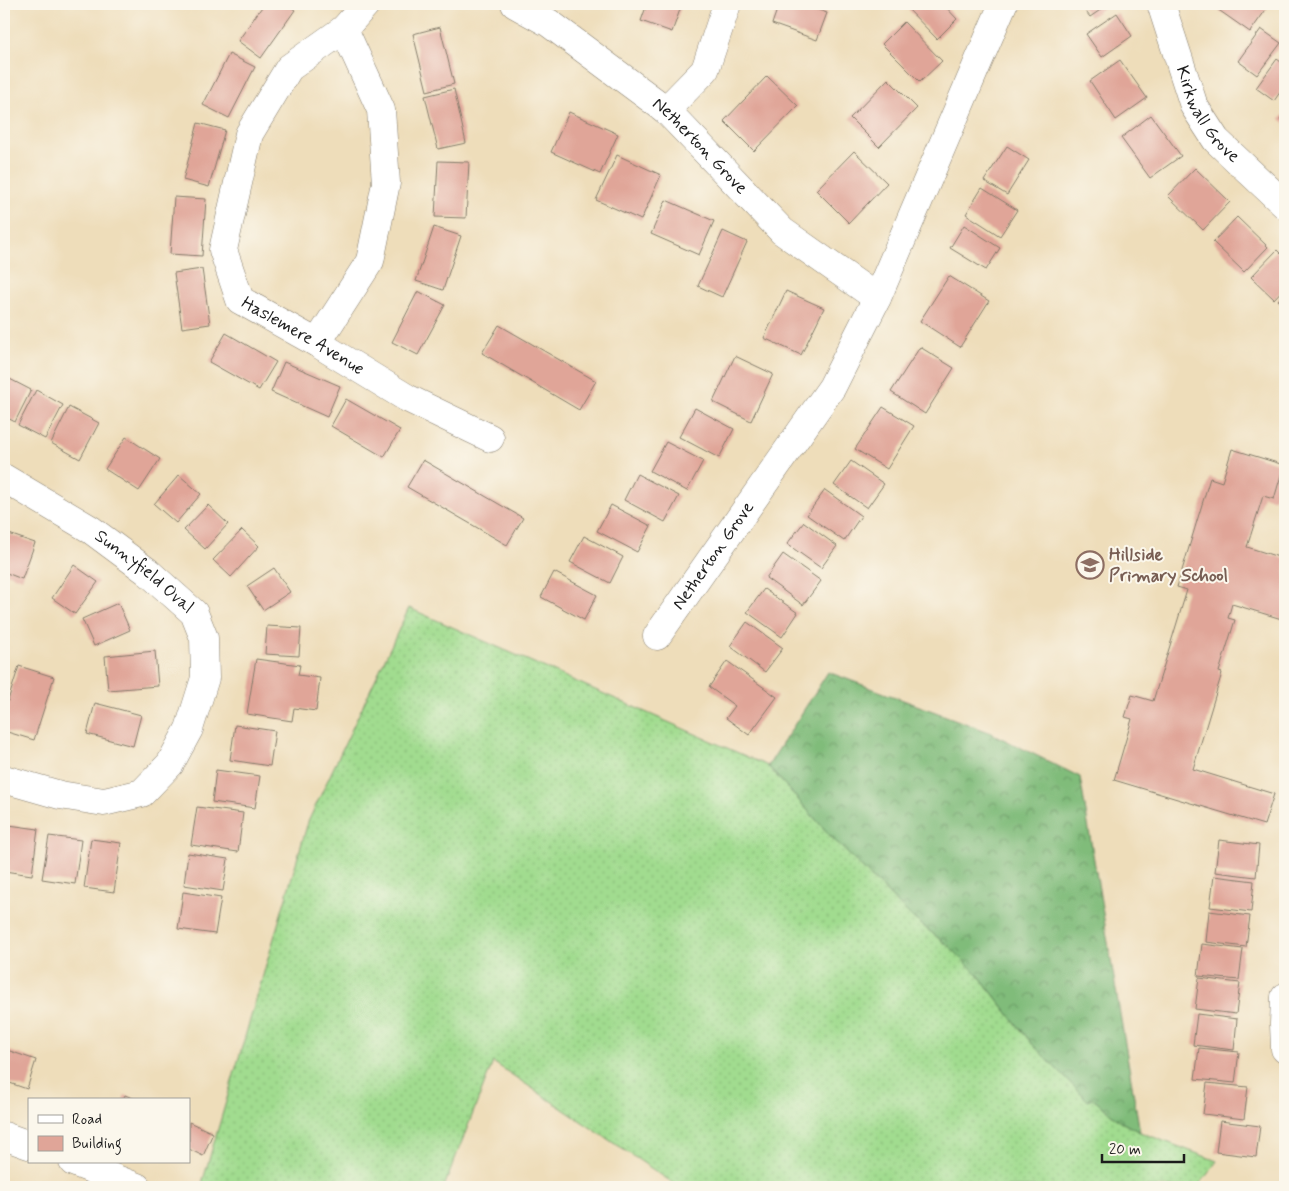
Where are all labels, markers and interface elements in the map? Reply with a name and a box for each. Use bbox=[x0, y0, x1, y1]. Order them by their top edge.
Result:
street label: Kirkwall Grove bbox=[1170, 63, 1245, 168]
street label: Netherton Grove bbox=[647, 92, 753, 200]
street label: Haslemere Avenue bbox=[237, 291, 369, 381]
street label: Netherton Grove bbox=[667, 497, 760, 615]
street label: Sunnyfield Oval bbox=[90, 524, 199, 619]
place label: Hillside Primary School bbox=[1109, 543, 1228, 588]
school or university icon: Hillside Primary School bbox=[1075, 550, 1105, 580]
legend bbox=[28, 1098, 190, 1164]
text: Road bbox=[72, 1110, 102, 1130]
scale bar bbox=[1102, 1131, 1184, 1163]
text: Building bbox=[72, 1134, 122, 1155]
text: 20 m bbox=[1109, 1140, 1141, 1160]

